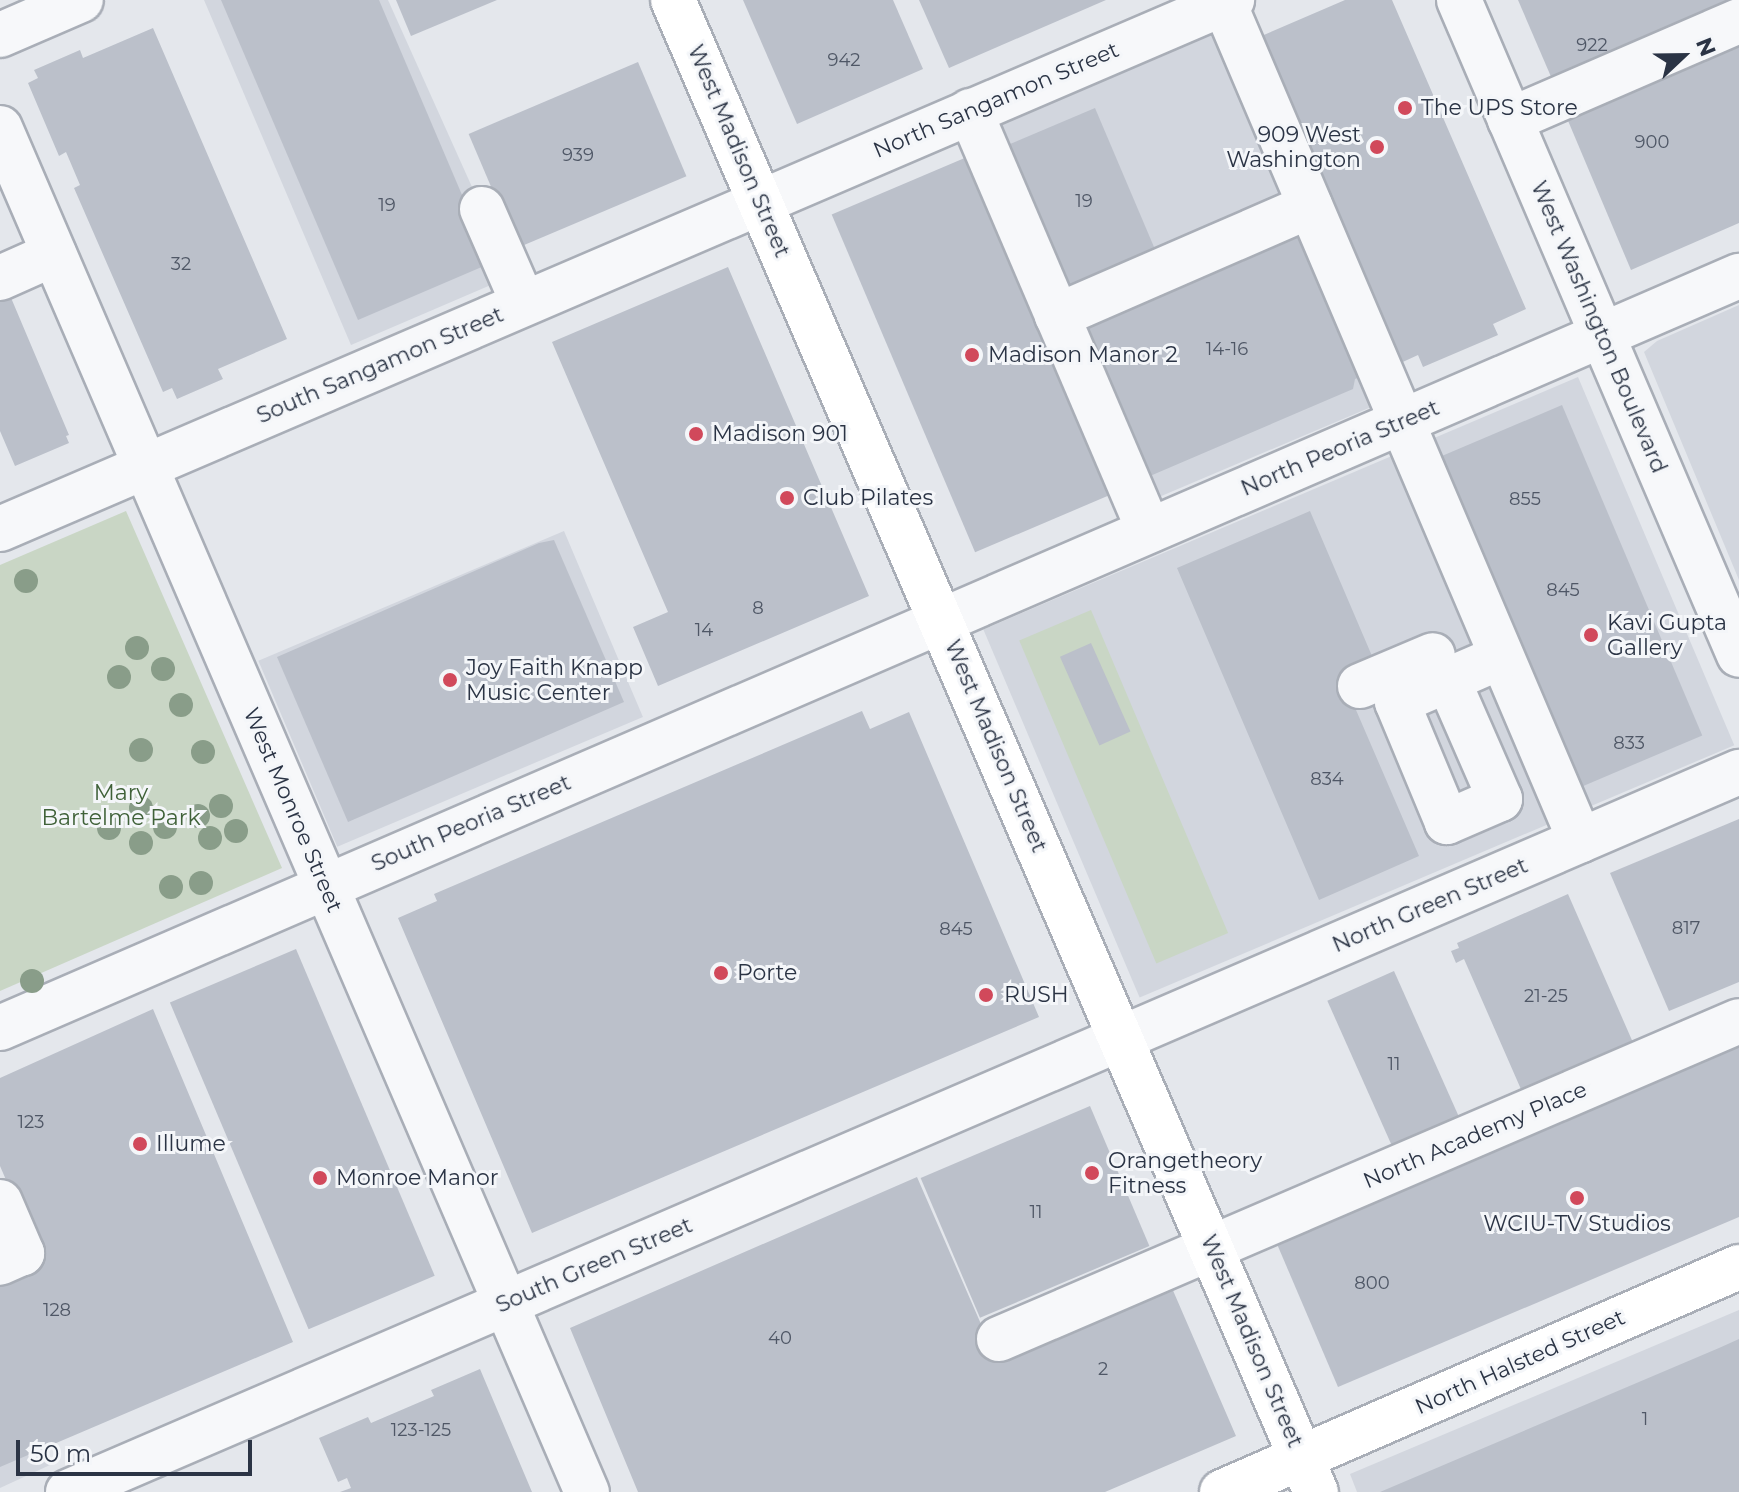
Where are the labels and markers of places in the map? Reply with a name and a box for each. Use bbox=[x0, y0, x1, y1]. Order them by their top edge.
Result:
place label: The UPS Store bbox=[1421, 95, 1578, 121]
marker: The UPS Store bbox=[1396, 99, 1414, 117]
place label: 909 West Washington bbox=[1226, 121, 1361, 172]
marker: 909 West Washington bbox=[1368, 138, 1386, 156]
place label: Madison Manor 2 bbox=[988, 342, 1178, 368]
marker: Madison Manor 2 bbox=[963, 346, 981, 364]
place label: Madison 901 bbox=[712, 421, 848, 447]
marker: Madison 901 bbox=[687, 425, 705, 443]
place label: Club Pilates bbox=[803, 485, 933, 511]
marker: Club Pilates bbox=[778, 489, 796, 507]
place label: Kavi Gupta Gallery bbox=[1607, 609, 1727, 660]
marker: Kavi Gupta Gallery bbox=[1582, 626, 1600, 644]
place label: Joy Faith Knapp Music Center bbox=[466, 654, 643, 706]
marker: Joy Faith Knapp Music Center bbox=[441, 671, 459, 689]
place label: Porte bbox=[737, 960, 797, 986]
marker: Porte bbox=[712, 964, 730, 982]
place label: RUSH bbox=[1004, 982, 1069, 1008]
marker: RUSH bbox=[975, 984, 997, 1006]
place label: Illume bbox=[156, 1131, 226, 1157]
marker: Illume bbox=[131, 1135, 149, 1153]
place label: Orangetheory Fitness bbox=[1108, 1147, 1262, 1198]
marker: Orangetheory Fitness bbox=[1083, 1164, 1101, 1182]
place label: Monroe Manor bbox=[336, 1165, 499, 1191]
marker: Monroe Manor bbox=[311, 1169, 329, 1187]
marker: WCIU-TV Studios bbox=[1568, 1189, 1586, 1207]
place label: WCIU-TV Studios bbox=[1483, 1211, 1671, 1237]

